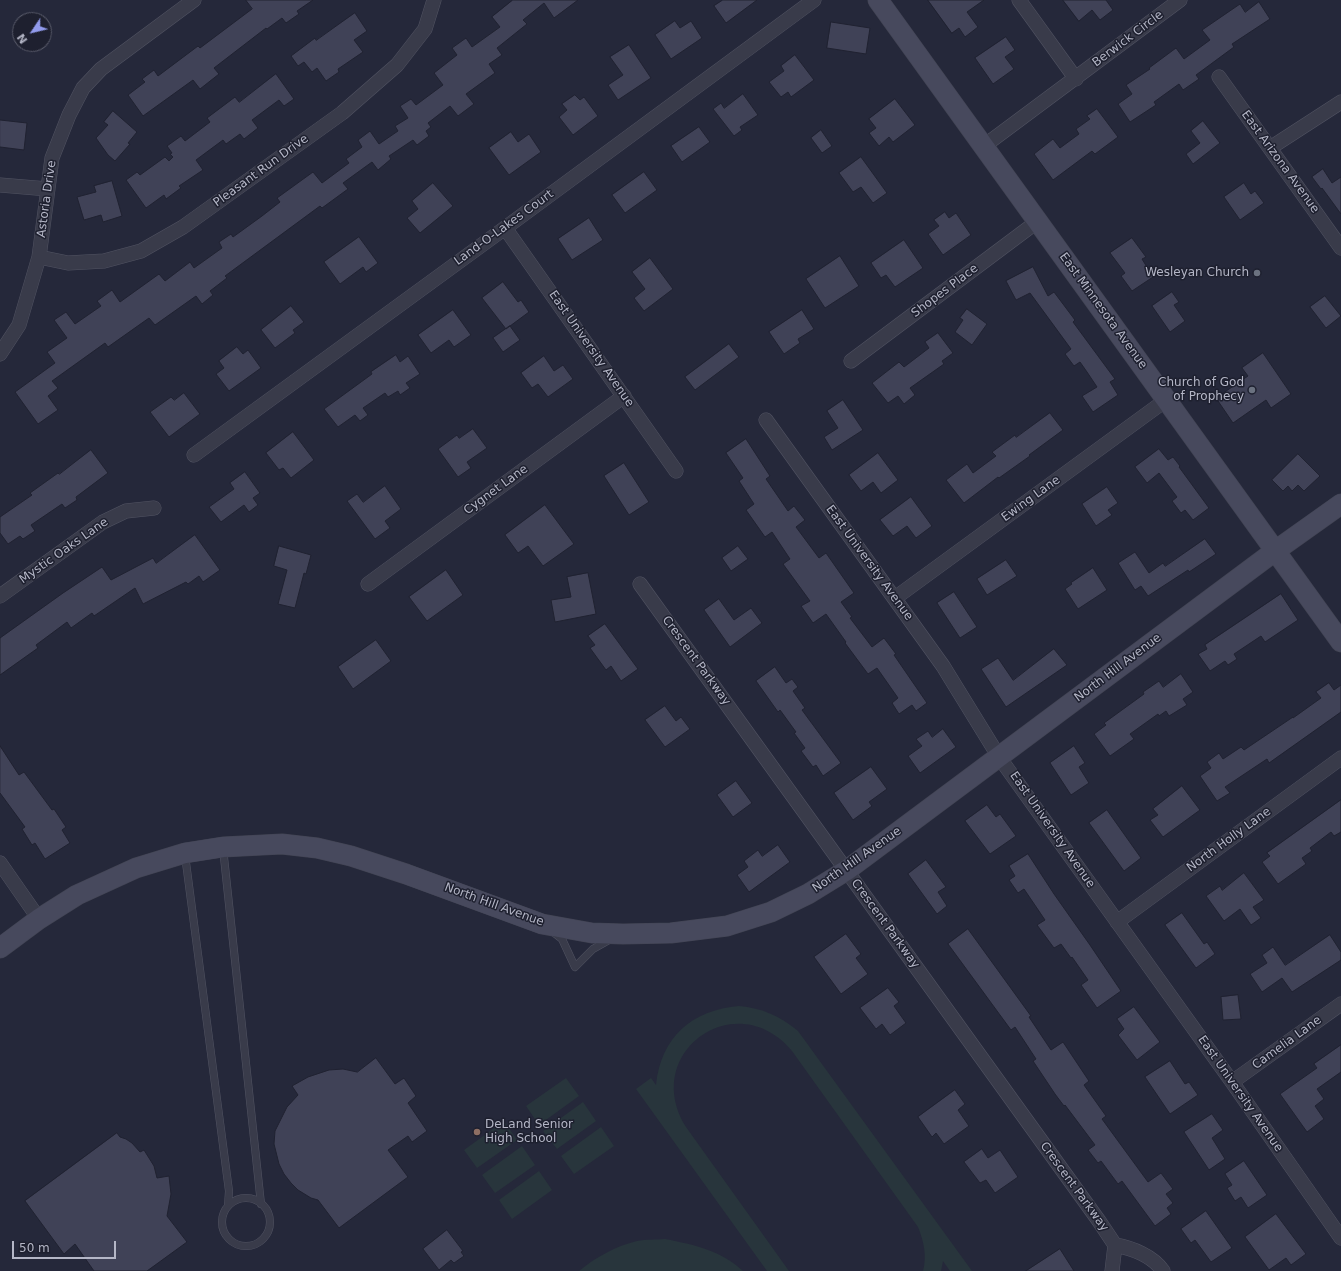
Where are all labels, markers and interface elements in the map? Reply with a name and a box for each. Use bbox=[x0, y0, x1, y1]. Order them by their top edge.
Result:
street label: Berwick Circle bbox=[1090, 8, 1166, 70]
north arrow bbox=[12, 12, 52, 52]
text: N bbox=[15, 31, 31, 46]
street label: East Arizona Avenue bbox=[1238, 108, 1322, 216]
street label: Pleasant Run Drive bbox=[211, 132, 311, 210]
street label: Astoria Drive bbox=[34, 159, 60, 239]
street label: Land-O-Lakes Court bbox=[452, 187, 556, 269]
street label: East Minnesota Avenue bbox=[1056, 250, 1150, 372]
street label: Shopes Place bbox=[909, 261, 981, 321]
place label: Wesleyan Church bbox=[1145, 266, 1249, 280]
marker: Wesleyan Church bbox=[1252, 268, 1262, 278]
street label: East University Avenue bbox=[545, 288, 637, 410]
place label: Church of God of Prophecy bbox=[1158, 376, 1244, 404]
marker: Church of God of Prophecy bbox=[1247, 385, 1257, 395]
street label: Cygnet Lane bbox=[461, 462, 531, 518]
street label: Ewing Lane bbox=[999, 473, 1063, 525]
street label: East University Avenue bbox=[822, 503, 916, 623]
street label: Mystic Oaks Lane bbox=[17, 515, 111, 587]
street label: Crescent Parkway bbox=[659, 613, 733, 709]
street label: North Hill Avenue bbox=[1072, 631, 1164, 705]
street label: East University Avenue bbox=[1006, 769, 1098, 891]
street label: North Holly Lane bbox=[1184, 805, 1274, 875]
street label: North Hill Avenue bbox=[810, 824, 904, 896]
street label: Crescent Parkway bbox=[848, 876, 922, 972]
street label: North Hill Avenue bbox=[442, 880, 546, 930]
street label: Camelia Lane bbox=[1250, 1013, 1324, 1073]
street label: East University Avenue bbox=[1194, 1033, 1286, 1155]
place label: DeLand Senior High School bbox=[485, 1118, 573, 1146]
marker: DeLand Senior High School bbox=[472, 1127, 482, 1137]
street label: Crescent Parkway bbox=[1037, 1139, 1111, 1235]
scale bar bbox=[14, 1233, 118, 1259]
text: 50 m bbox=[19, 1241, 50, 1255]

